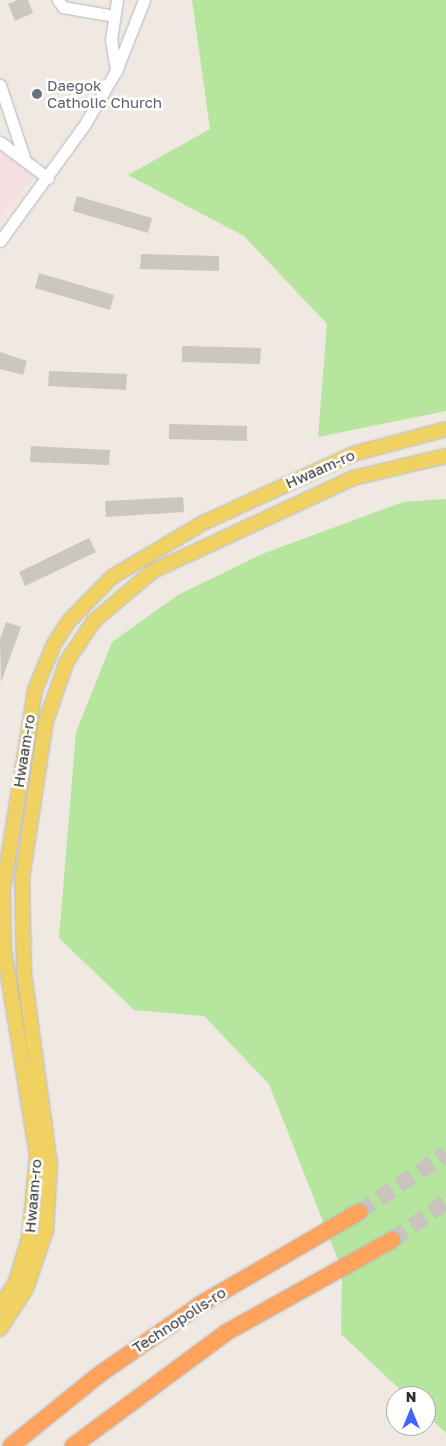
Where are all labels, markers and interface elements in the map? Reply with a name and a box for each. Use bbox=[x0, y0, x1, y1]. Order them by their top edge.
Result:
place label: Daegok Catholic Church bbox=[47, 76, 162, 111]
marker: Daegok Catholic Church bbox=[31, 88, 43, 100]
street label: Hwaam-ro bbox=[283, 446, 357, 492]
street label: Hwaam-ro bbox=[9, 713, 39, 789]
street label: Hwaam-ro bbox=[21, 1158, 45, 1234]
street label: Technopolis-ro bbox=[129, 1283, 229, 1357]
north arrow bbox=[386, 1386, 436, 1436]
text: N bbox=[406, 1388, 416, 1405]

